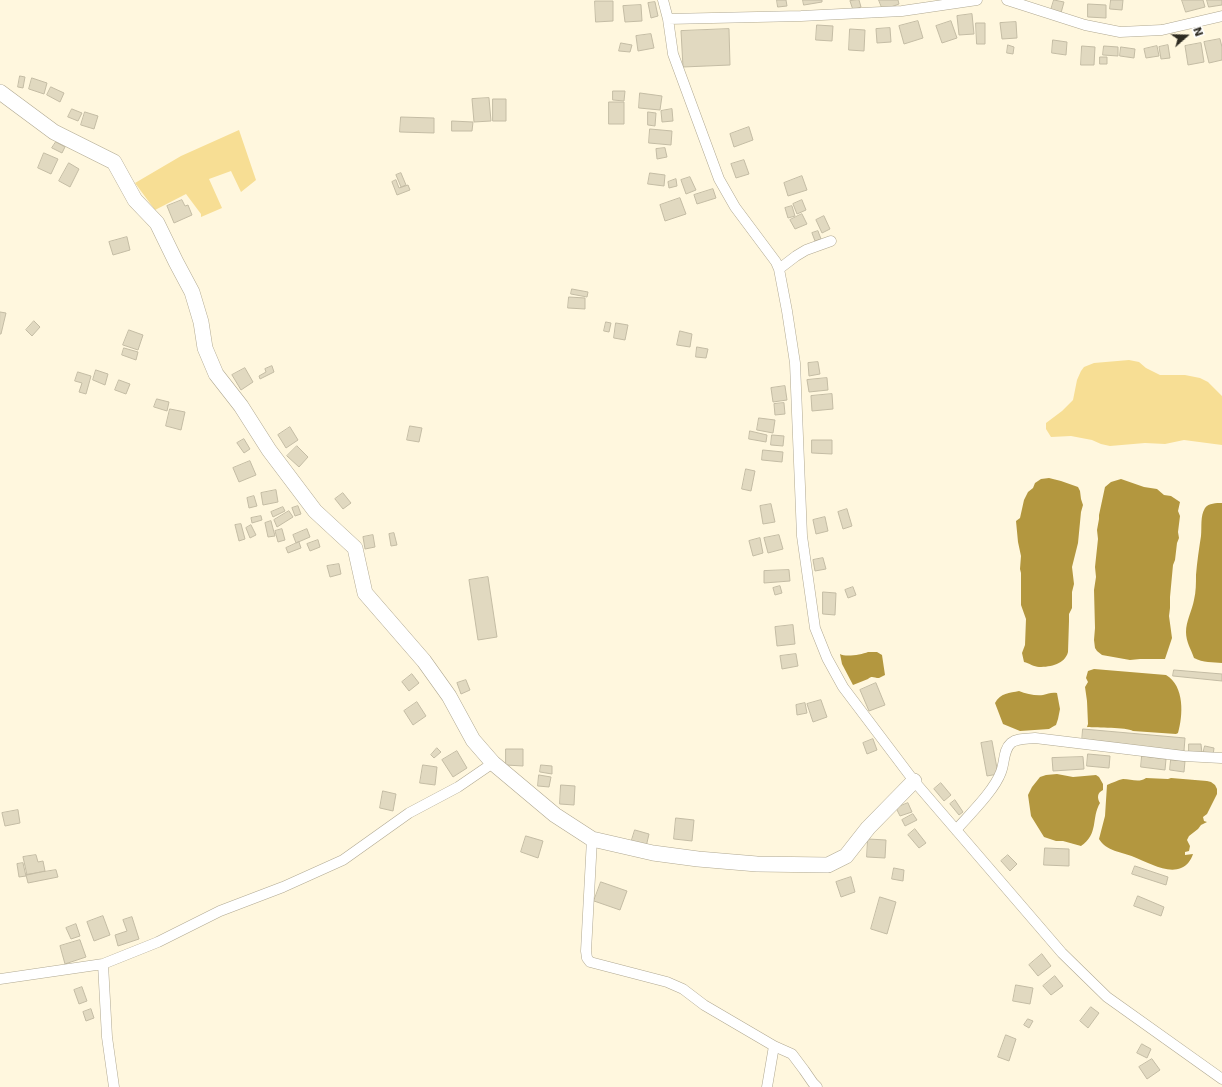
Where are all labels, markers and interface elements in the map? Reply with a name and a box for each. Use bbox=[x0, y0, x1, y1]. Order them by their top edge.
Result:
north arrow bbox=[1166, 16, 1206, 56]
text: N bbox=[1190, 25, 1205, 38]

